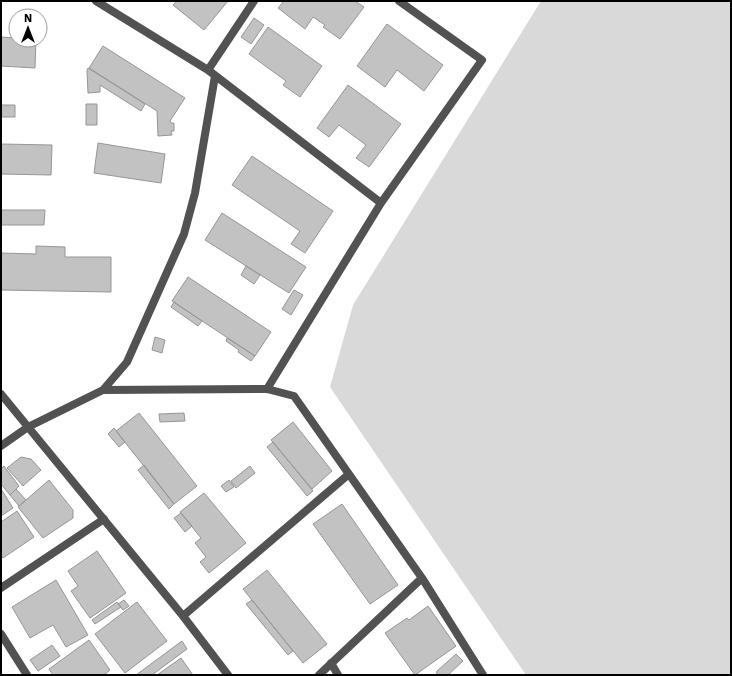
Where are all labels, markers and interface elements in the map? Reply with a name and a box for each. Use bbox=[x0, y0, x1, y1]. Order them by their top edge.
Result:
north arrow bbox=[8, 8, 48, 48]
text: N bbox=[24, 12, 32, 25]

